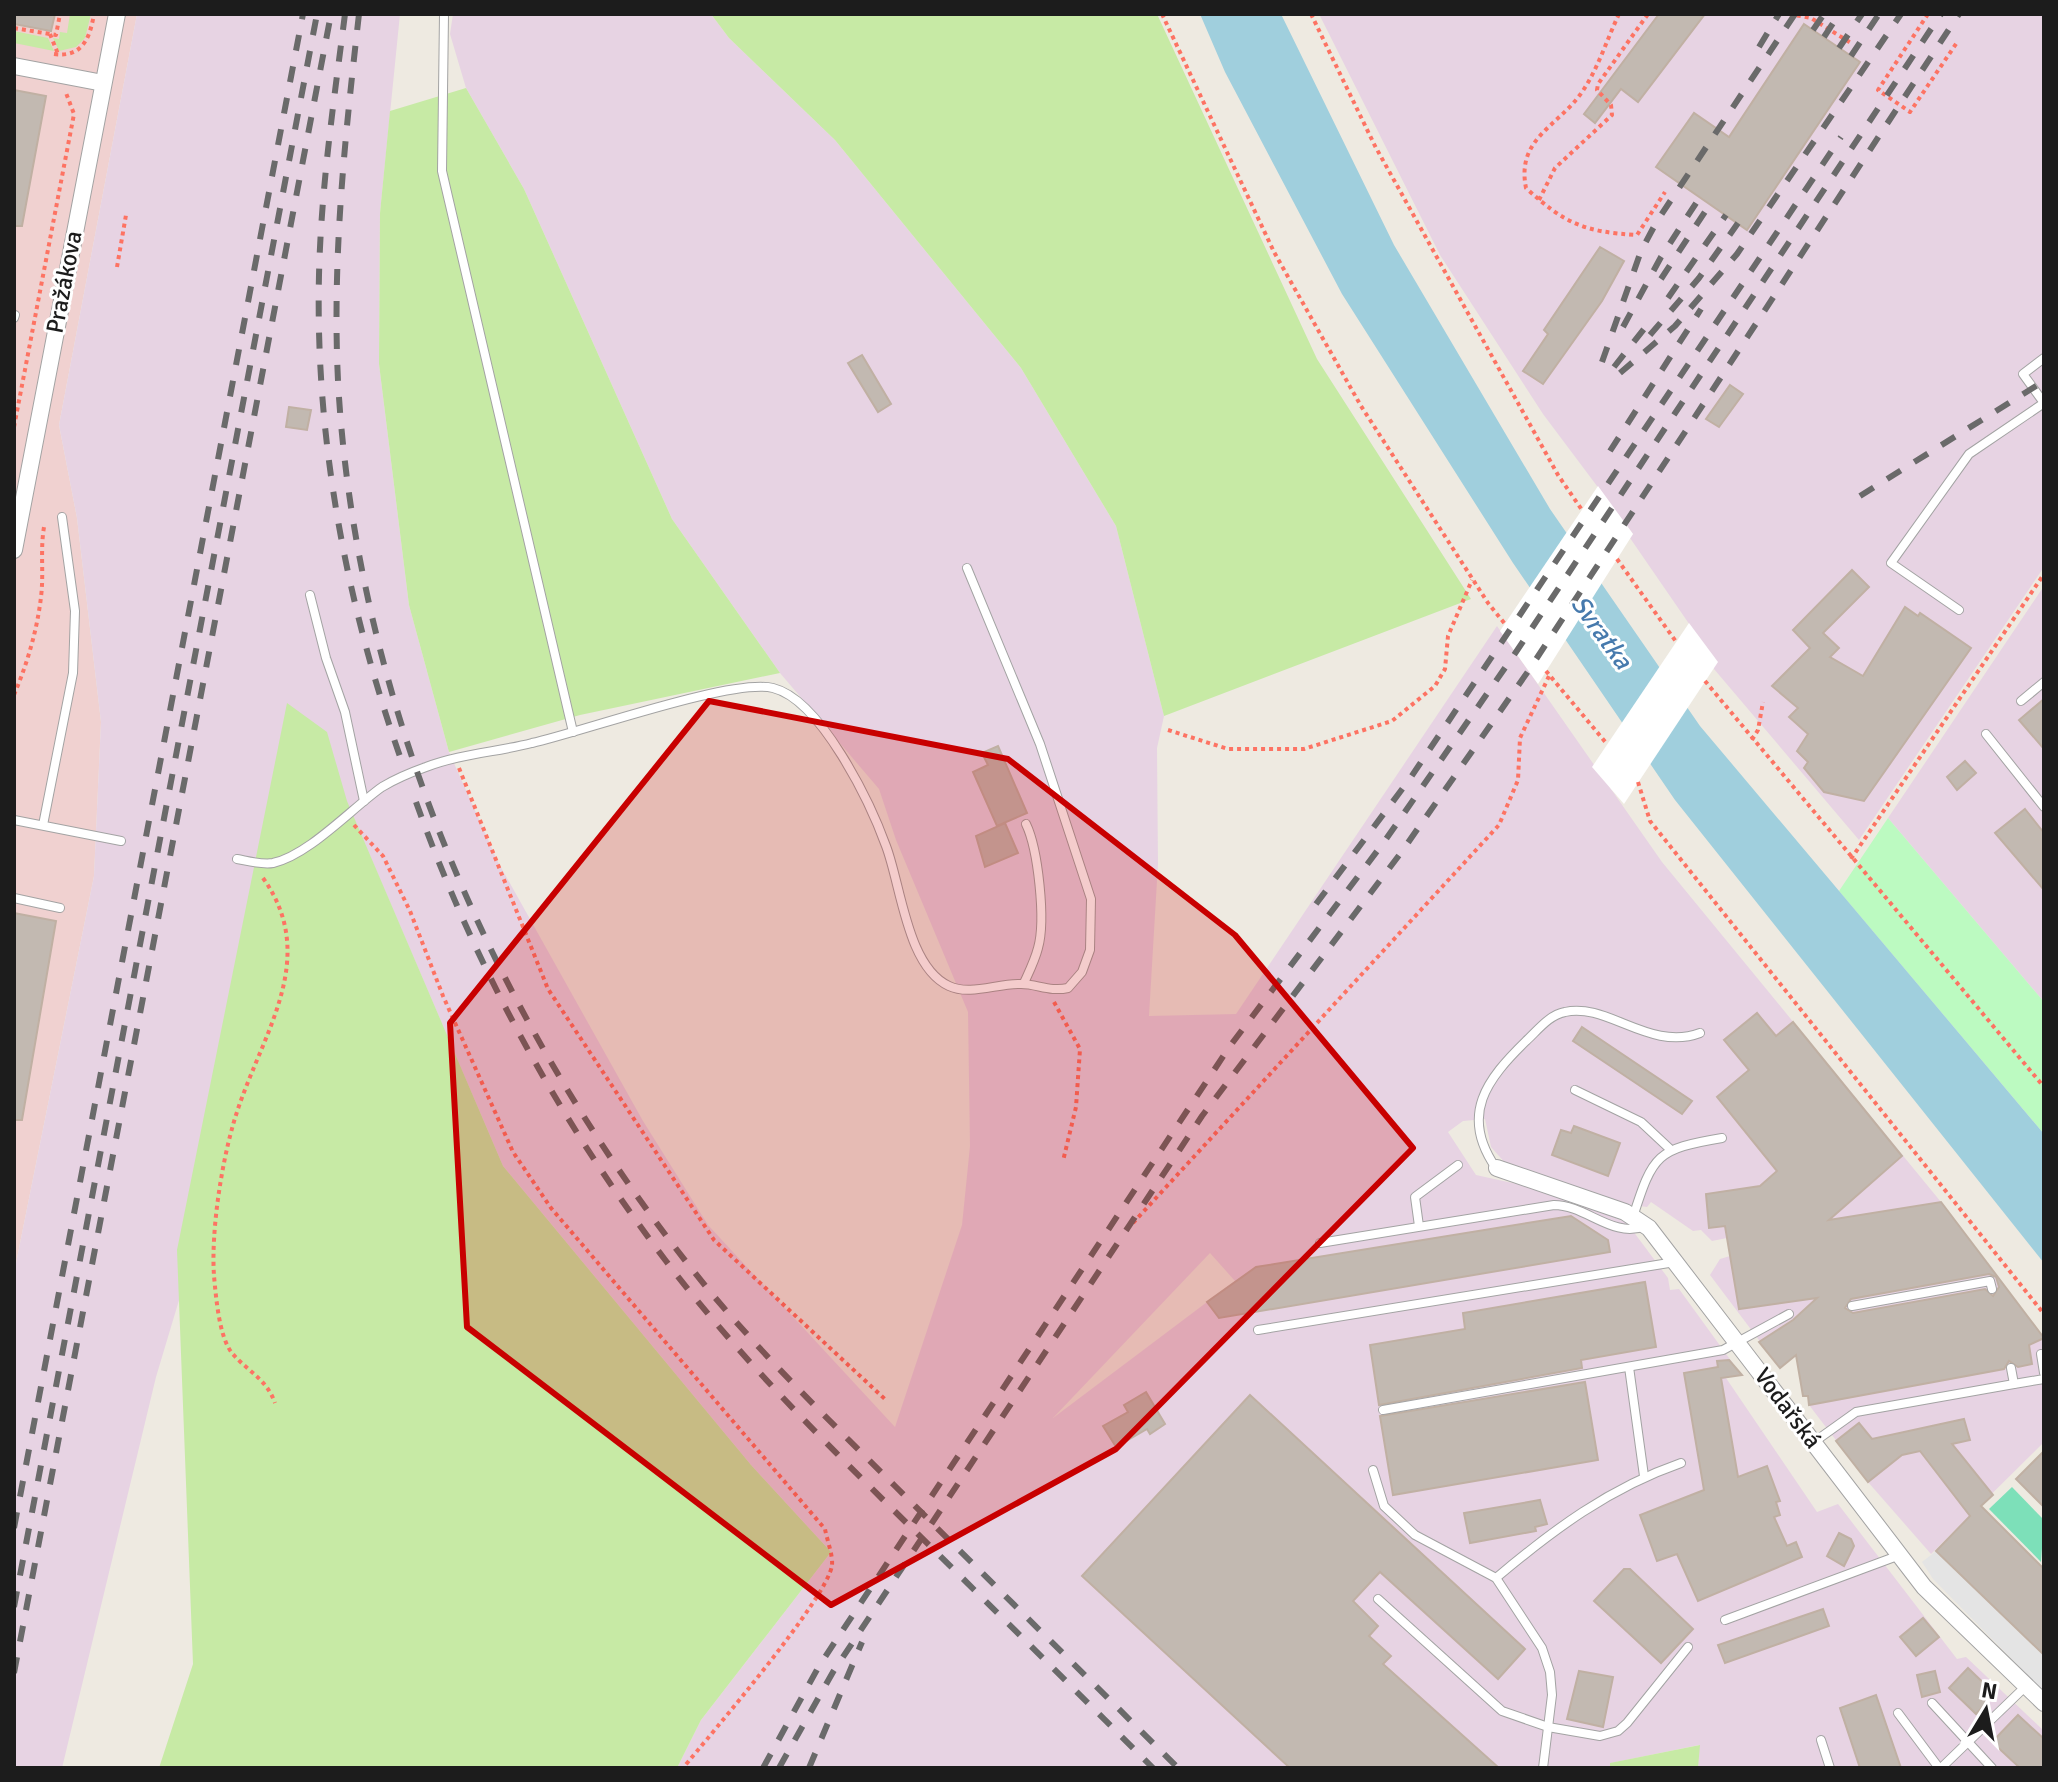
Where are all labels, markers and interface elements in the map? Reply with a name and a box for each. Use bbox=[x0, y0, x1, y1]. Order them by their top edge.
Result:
street label: Pražákova bbox=[39, 228, 89, 336]
water label: Svratka bbox=[1564, 589, 1639, 676]
street label: Vodařská bbox=[1748, 1362, 1828, 1454]
north arrow bbox=[1946, 1670, 2026, 1750]
text: N bbox=[1980, 1676, 1999, 1705]

